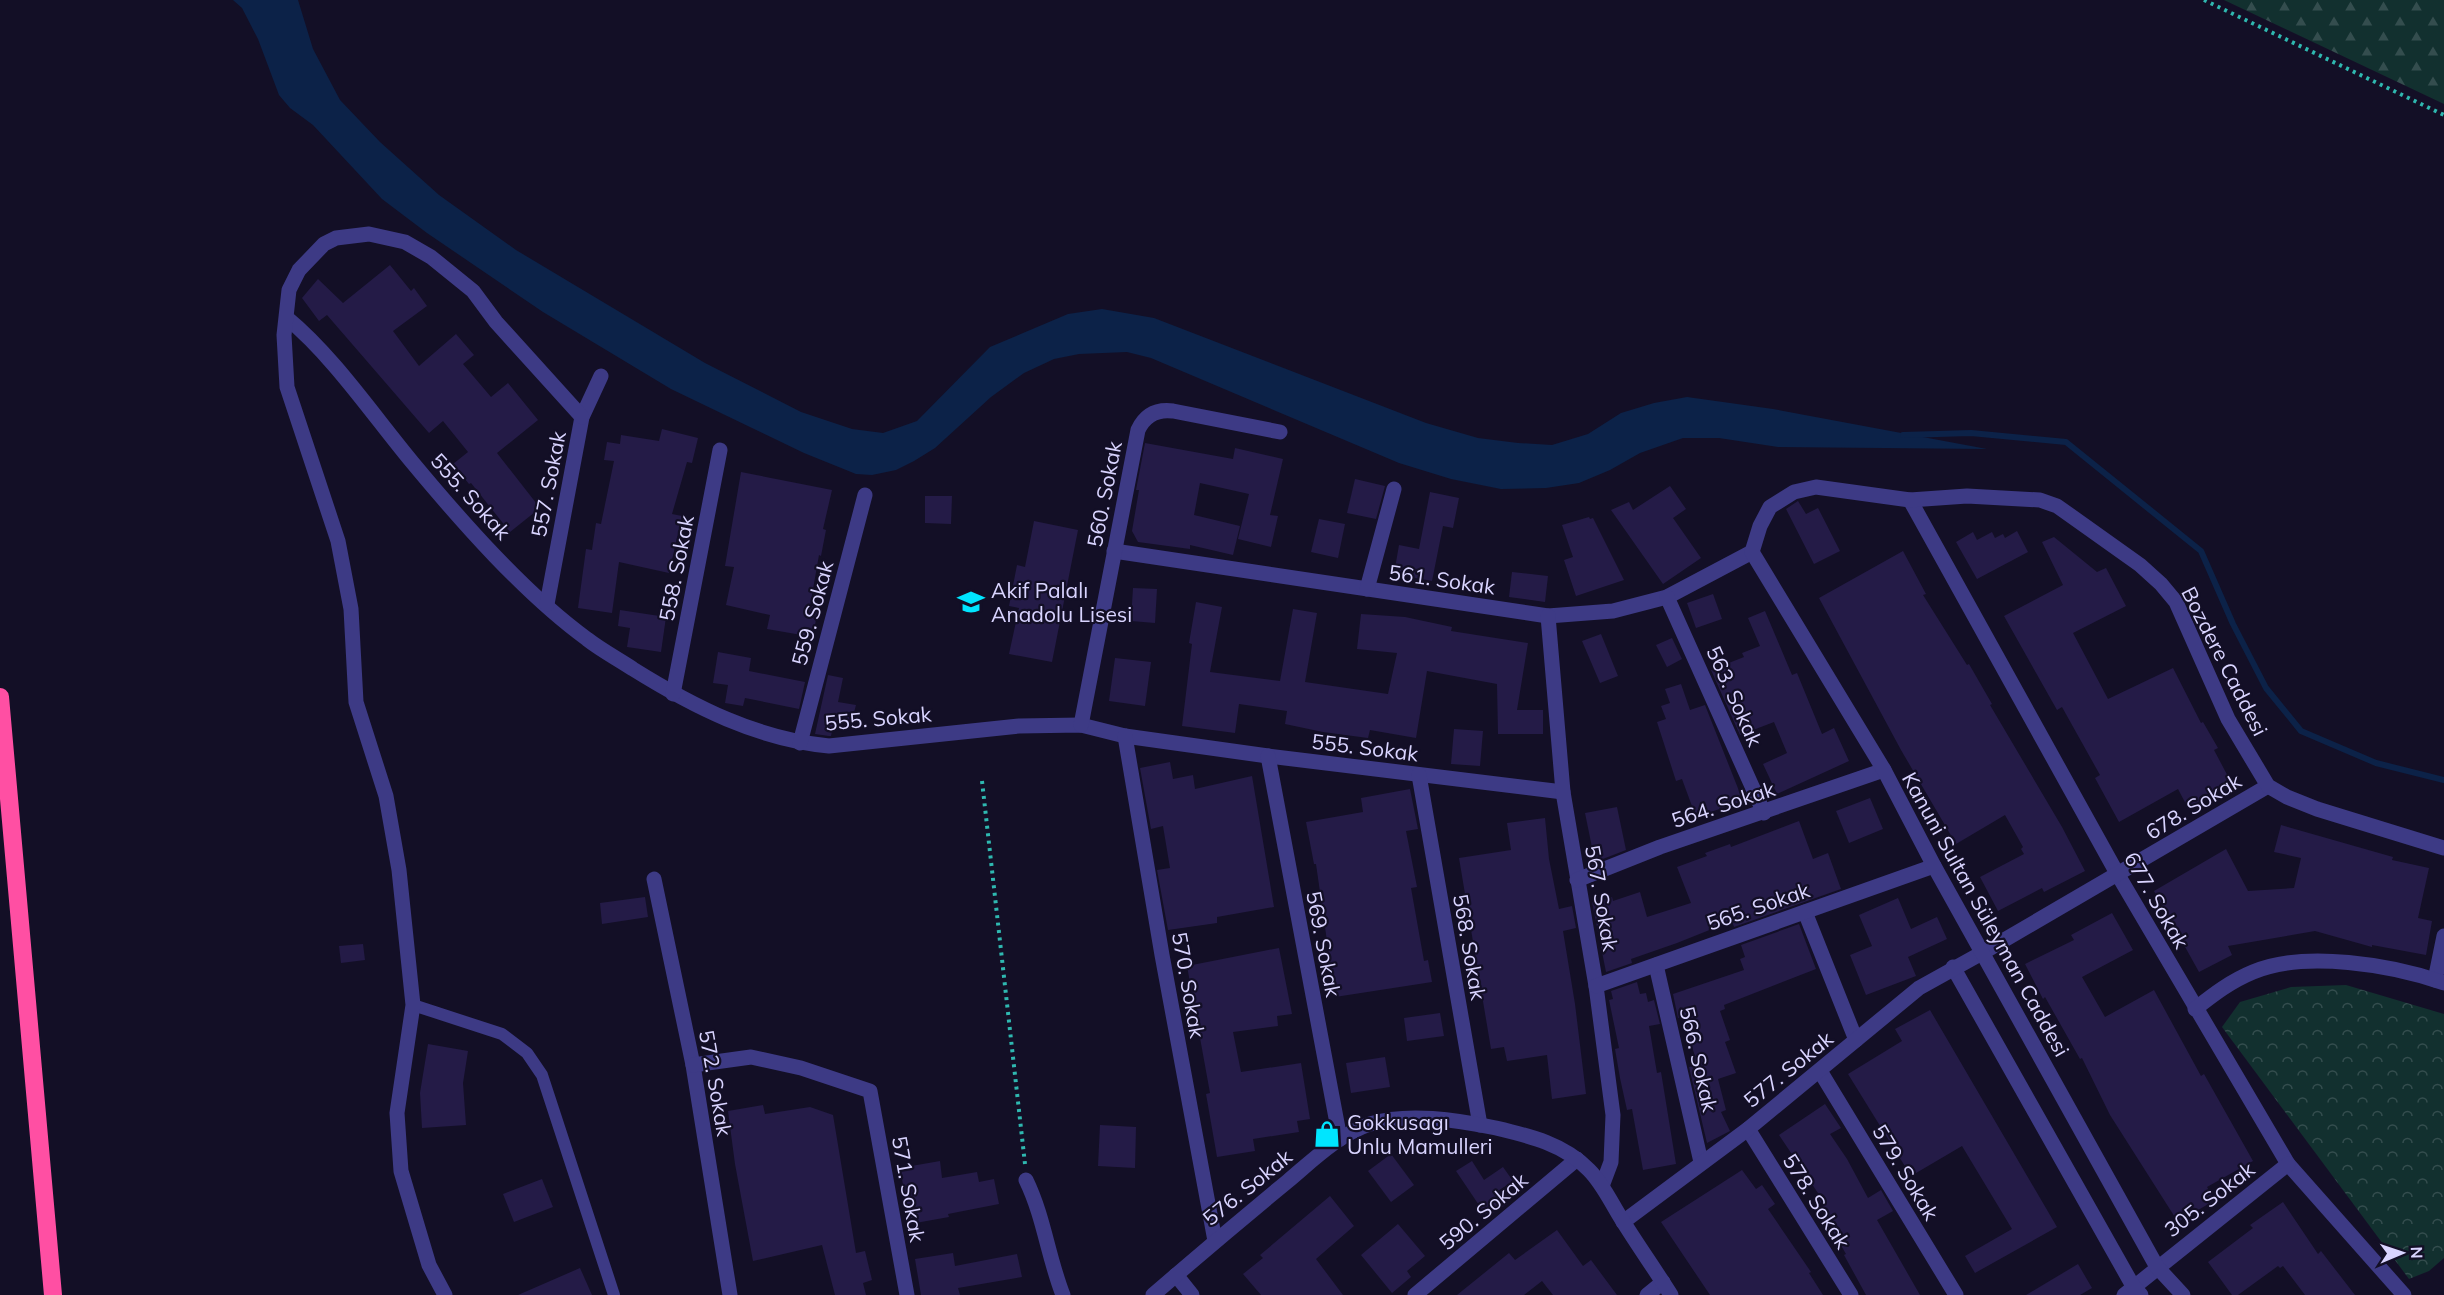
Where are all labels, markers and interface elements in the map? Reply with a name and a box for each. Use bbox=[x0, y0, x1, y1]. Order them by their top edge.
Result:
street label: 557. Sokak bbox=[525, 429, 571, 539]
street label: 560. Sokak bbox=[1081, 439, 1127, 549]
street label: 555. Sokak bbox=[425, 447, 517, 545]
street label: 558. Sokak bbox=[653, 513, 699, 623]
street label: 559. Sokak bbox=[786, 558, 838, 668]
street label: 561. Sokak bbox=[1387, 559, 1497, 599]
place label: Akif Palalı Anadolu Lisesi bbox=[991, 577, 1132, 627]
street label: Bozdere Caddesi bbox=[2176, 582, 2274, 740]
school or university icon: Akif Palalı Anadolu Lisesi bbox=[956, 587, 986, 617]
street label: 563. Sokak bbox=[1701, 642, 1769, 750]
street label: 555. Sokak bbox=[823, 700, 933, 736]
street label: 555. Sokak bbox=[1310, 728, 1420, 766]
street label: Kanuni Sultan Süleyman Caddesi bbox=[1897, 767, 2075, 1061]
street label: 678. Sokak bbox=[2140, 767, 2246, 845]
street label: 564. Sokak bbox=[1668, 775, 1778, 833]
street label: 567. Sokak bbox=[1580, 843, 1624, 953]
street label: 677. Sokak bbox=[2119, 847, 2195, 953]
street label: 565. Sokak bbox=[1703, 876, 1813, 936]
street label: 569. Sokak bbox=[1301, 889, 1347, 999]
street label: 568. Sokak bbox=[1448, 892, 1492, 1002]
street label: 570. Sokak bbox=[1167, 930, 1211, 1040]
street label: 566. Sokak bbox=[1674, 1004, 1724, 1114]
street label: 577. Sokak bbox=[1738, 1025, 1838, 1113]
street label: 572. Sokak bbox=[694, 1028, 738, 1138]
place label: Gokkusagı Unlu Mamulleri bbox=[1347, 1109, 1492, 1159]
shop icon: Gokkusagı Unlu Mamulleri bbox=[1312, 1119, 1342, 1149]
street label: 579. Sokak bbox=[1867, 1119, 1945, 1225]
street label: 571. Sokak bbox=[887, 1134, 931, 1244]
street label: 576. Sokak bbox=[1197, 1143, 1297, 1231]
street label: 578. Sokak bbox=[1778, 1149, 1857, 1254]
street label: 305. Sokak bbox=[2159, 1156, 2259, 1242]
street label: 590. Sokak bbox=[1434, 1166, 1533, 1255]
north arrow bbox=[2372, 1223, 2432, 1283]
text: N bbox=[2407, 1246, 2427, 1259]

